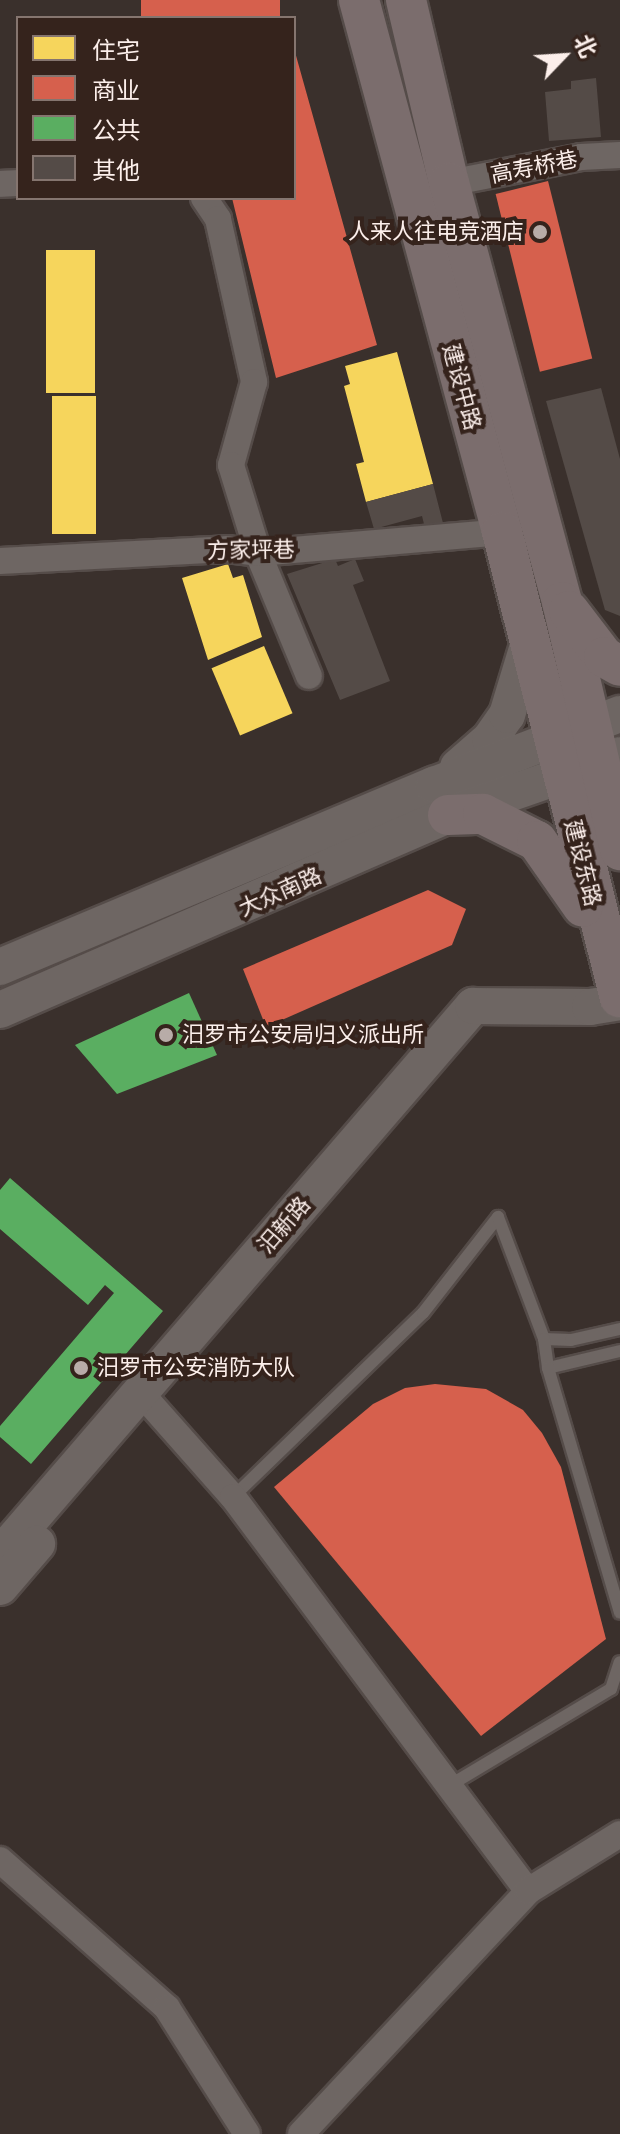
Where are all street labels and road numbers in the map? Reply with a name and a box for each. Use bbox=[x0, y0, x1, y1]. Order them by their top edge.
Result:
street label: 高寿桥巷 bbox=[488, 146, 580, 188]
street label: 建设中路 bbox=[438, 341, 486, 433]
street label: 方家坪巷 bbox=[207, 536, 295, 564]
street label: 建设东路 bbox=[560, 817, 606, 909]
street label: 大众南路 bbox=[234, 862, 326, 922]
street label: 汨新路 bbox=[252, 1191, 316, 1259]

